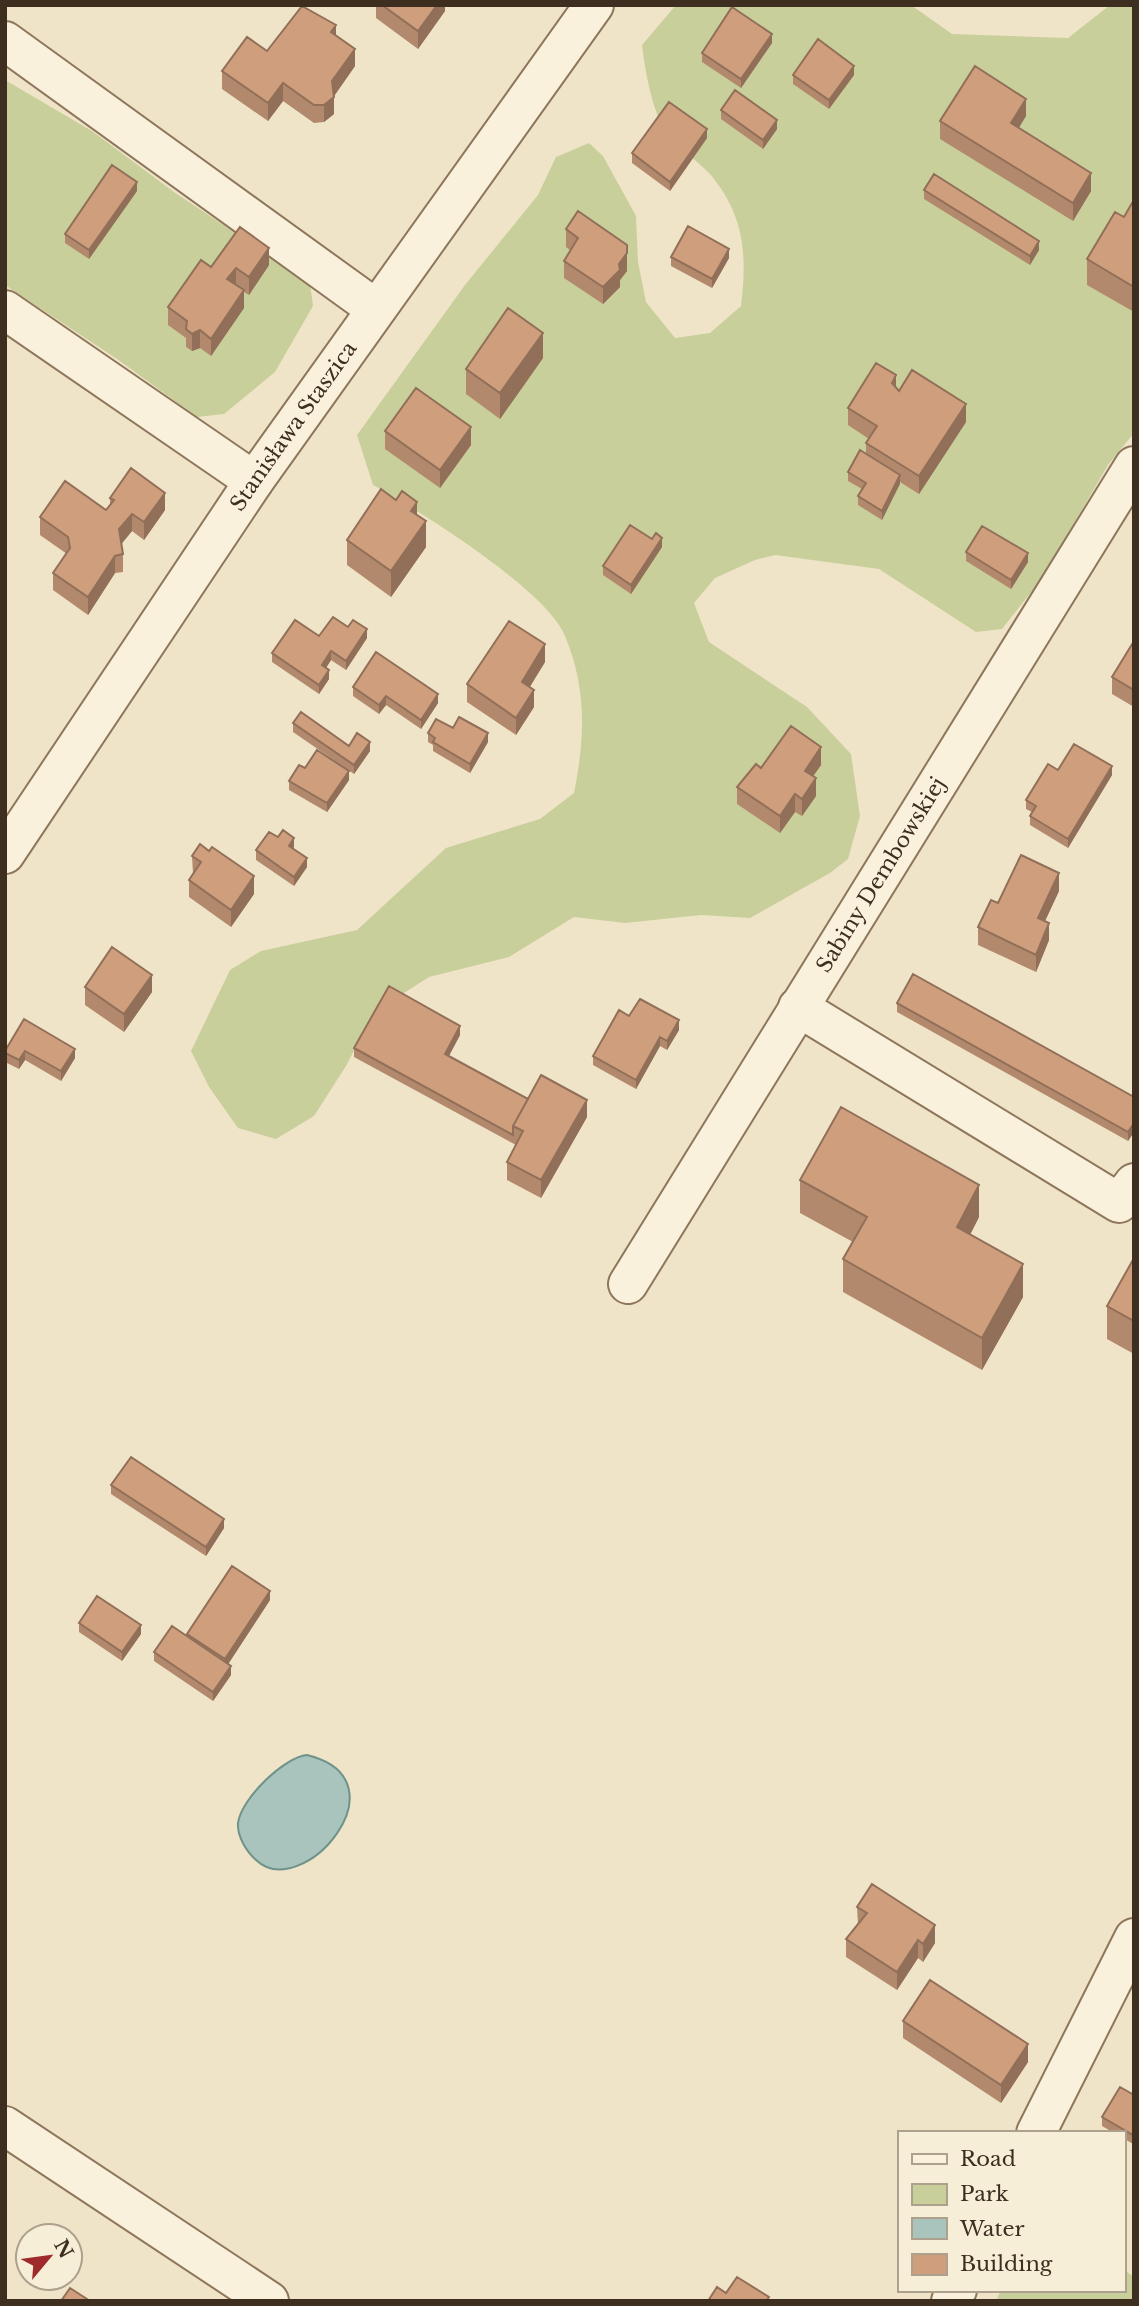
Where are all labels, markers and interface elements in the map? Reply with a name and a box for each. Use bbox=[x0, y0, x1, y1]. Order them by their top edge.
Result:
street label: Stanisława Staszica bbox=[225, 336, 363, 516]
street label: Sabiny Dembowskiej bbox=[811, 772, 951, 977]
legend bbox=[898, 2131, 1125, 2292]
text: Road bbox=[960, 2146, 1016, 2172]
text: Park bbox=[960, 2181, 1009, 2207]
text: Water bbox=[959, 2216, 1024, 2242]
north arrow bbox=[14, 2222, 84, 2292]
text: N bbox=[49, 2236, 78, 2263]
text: Building bbox=[960, 2251, 1053, 2277]

